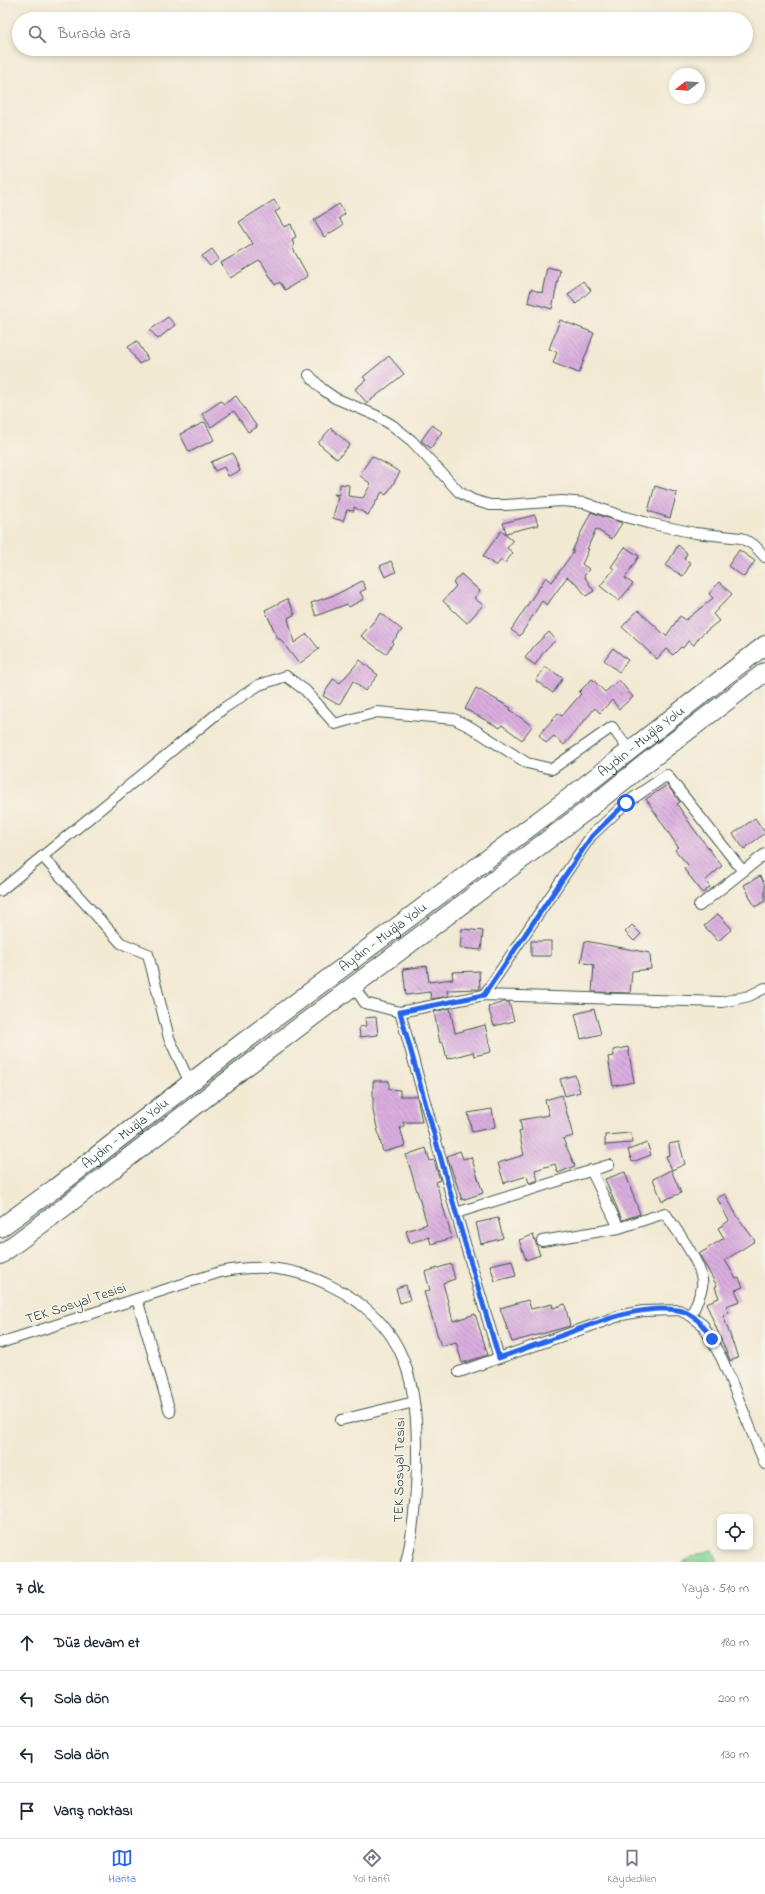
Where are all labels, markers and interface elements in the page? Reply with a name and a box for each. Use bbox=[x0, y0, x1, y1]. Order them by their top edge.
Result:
search box bbox=[12, 12, 753, 56]
icon: search bbox=[26, 23, 48, 45]
text: Burada ara bbox=[58, 23, 131, 45]
north arrow bbox=[669, 68, 705, 104]
street label: Aydın - Muğla Yolu bbox=[593, 701, 689, 782]
route start bbox=[617, 794, 635, 812]
street label: Aydın - Muğla Yolu bbox=[335, 897, 432, 977]
street label: Aydın - Muğla Yolu bbox=[77, 1093, 173, 1174]
street label: TEK Sosyal Tesisi bbox=[23, 1278, 129, 1331]
route end bbox=[703, 1330, 721, 1348]
street label: TEK Sosyal Tesisi bbox=[389, 1417, 412, 1523]
map controls bbox=[717, 1514, 753, 1550]
button: locate bbox=[717, 1514, 753, 1550]
text: 7 dk bbox=[16, 1576, 44, 1601]
text: Yaya · 510 m bbox=[682, 1579, 749, 1598]
icon: ahead bbox=[16, 1632, 38, 1654]
text: Düz devam et bbox=[54, 1632, 140, 1654]
text: 180 m bbox=[721, 1633, 749, 1652]
icon: left bbox=[16, 1688, 38, 1710]
text: Sola dön bbox=[54, 1688, 109, 1710]
text: 200 m bbox=[718, 1689, 749, 1708]
icon: left bbox=[16, 1744, 38, 1766]
text: Sola dön bbox=[54, 1744, 109, 1766]
text: 130 m bbox=[721, 1745, 749, 1764]
icon: arrive bbox=[16, 1800, 38, 1822]
text: Varış noktası bbox=[54, 1800, 133, 1822]
tab: Harita bbox=[109, 1847, 136, 1887]
tab: Yol tarifi bbox=[353, 1847, 390, 1887]
tab: Kaydedilen bbox=[607, 1847, 656, 1887]

